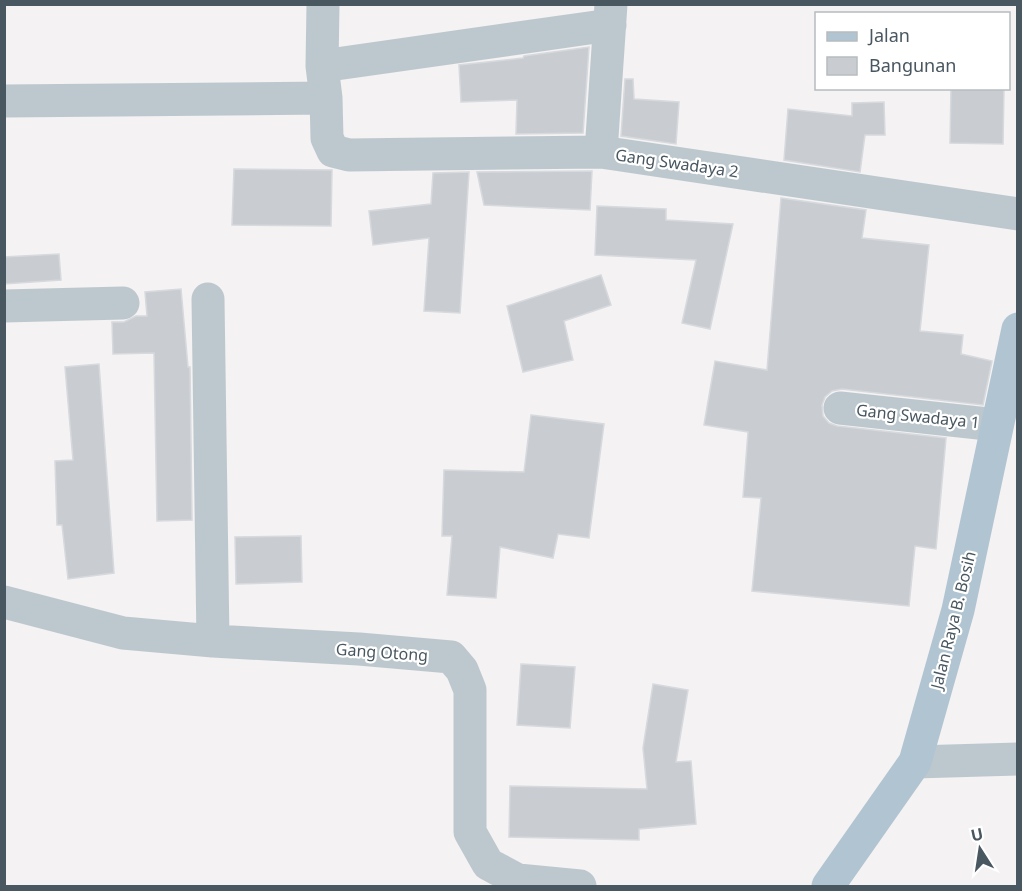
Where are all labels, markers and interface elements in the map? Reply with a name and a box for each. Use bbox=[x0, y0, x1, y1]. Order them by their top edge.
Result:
legend bbox=[815, 12, 1010, 90]
text: Jalan bbox=[867, 23, 910, 47]
text: Bangunan bbox=[869, 53, 956, 77]
street label: Gang Swadaya 2 bbox=[614, 143, 740, 183]
street label: Gang Swadaya 1 bbox=[855, 399, 981, 433]
street label: Jalan Raya B. Bosih bbox=[925, 549, 981, 693]
street label: Gang Otong bbox=[335, 638, 429, 666]
north arrow bbox=[950, 819, 1010, 879]
text: U bbox=[969, 822, 985, 846]

